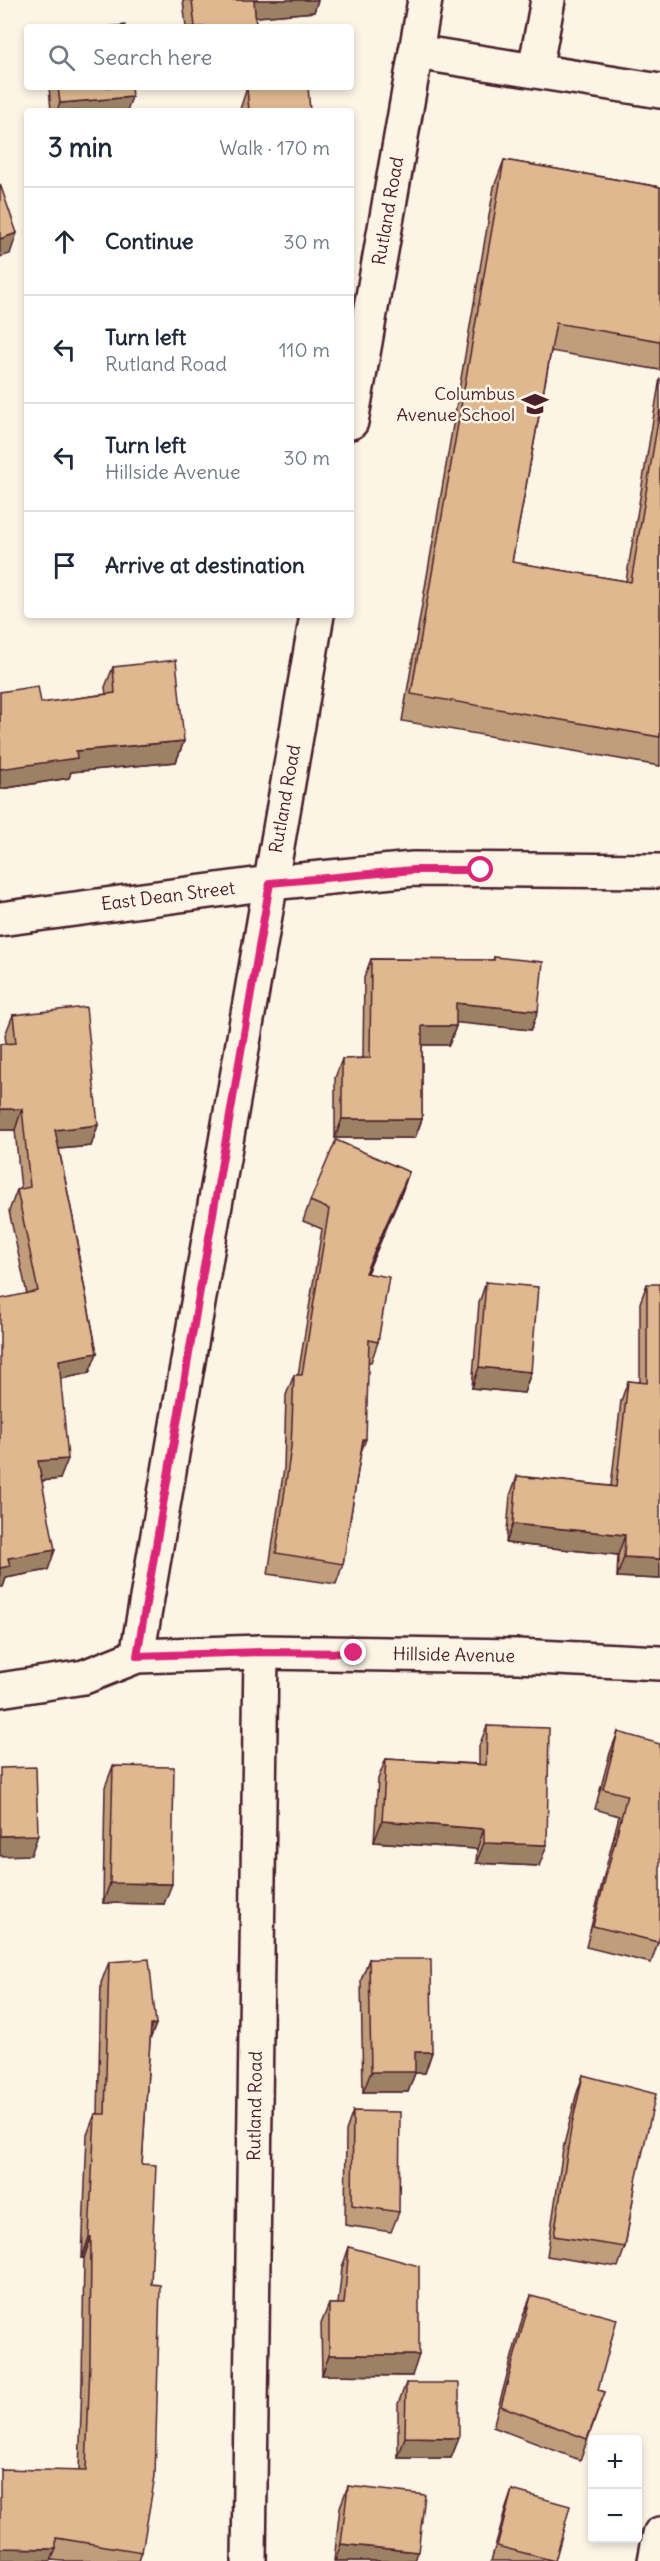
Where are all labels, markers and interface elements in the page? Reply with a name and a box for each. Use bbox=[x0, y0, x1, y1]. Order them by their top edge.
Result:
search box bbox=[24, 24, 354, 90]
icon: search bbox=[45, 41, 78, 74]
text: Search here bbox=[93, 43, 212, 71]
text: 3 min bbox=[48, 131, 113, 164]
text: Walk · 170 m bbox=[219, 135, 330, 160]
street label: Rutland Road bbox=[367, 154, 408, 267]
icon: ahead bbox=[48, 225, 81, 258]
text: Continue bbox=[105, 227, 194, 255]
text: 30 m bbox=[283, 229, 330, 254]
text: Turn left bbox=[105, 323, 186, 351]
icon: left bbox=[48, 333, 81, 366]
text: 110 m bbox=[279, 337, 330, 362]
text: Rutland Road bbox=[105, 351, 227, 376]
place label: Columbus Avenue School bbox=[397, 382, 515, 426]
school or university icon: Columbus Avenue School bbox=[520, 389, 550, 419]
text: Turn left bbox=[105, 431, 186, 459]
icon: left bbox=[48, 441, 81, 474]
text: 30 m bbox=[283, 445, 330, 470]
text: Hillside Avenue bbox=[105, 459, 241, 484]
icon: arrive bbox=[48, 549, 81, 582]
text: Arrive at destination bbox=[105, 551, 305, 579]
street label: Rutland Road bbox=[264, 742, 305, 855]
route start bbox=[467, 856, 493, 882]
street label: East Dean Street bbox=[100, 876, 236, 915]
route end bbox=[340, 1639, 366, 1665]
street label: Hillside Avenue bbox=[393, 1642, 515, 1667]
street label: Rutland Road bbox=[242, 2051, 267, 2161]
map controls bbox=[588, 2435, 642, 2543]
button: + bbox=[588, 2435, 642, 2489]
button: − bbox=[588, 2489, 642, 2543]

